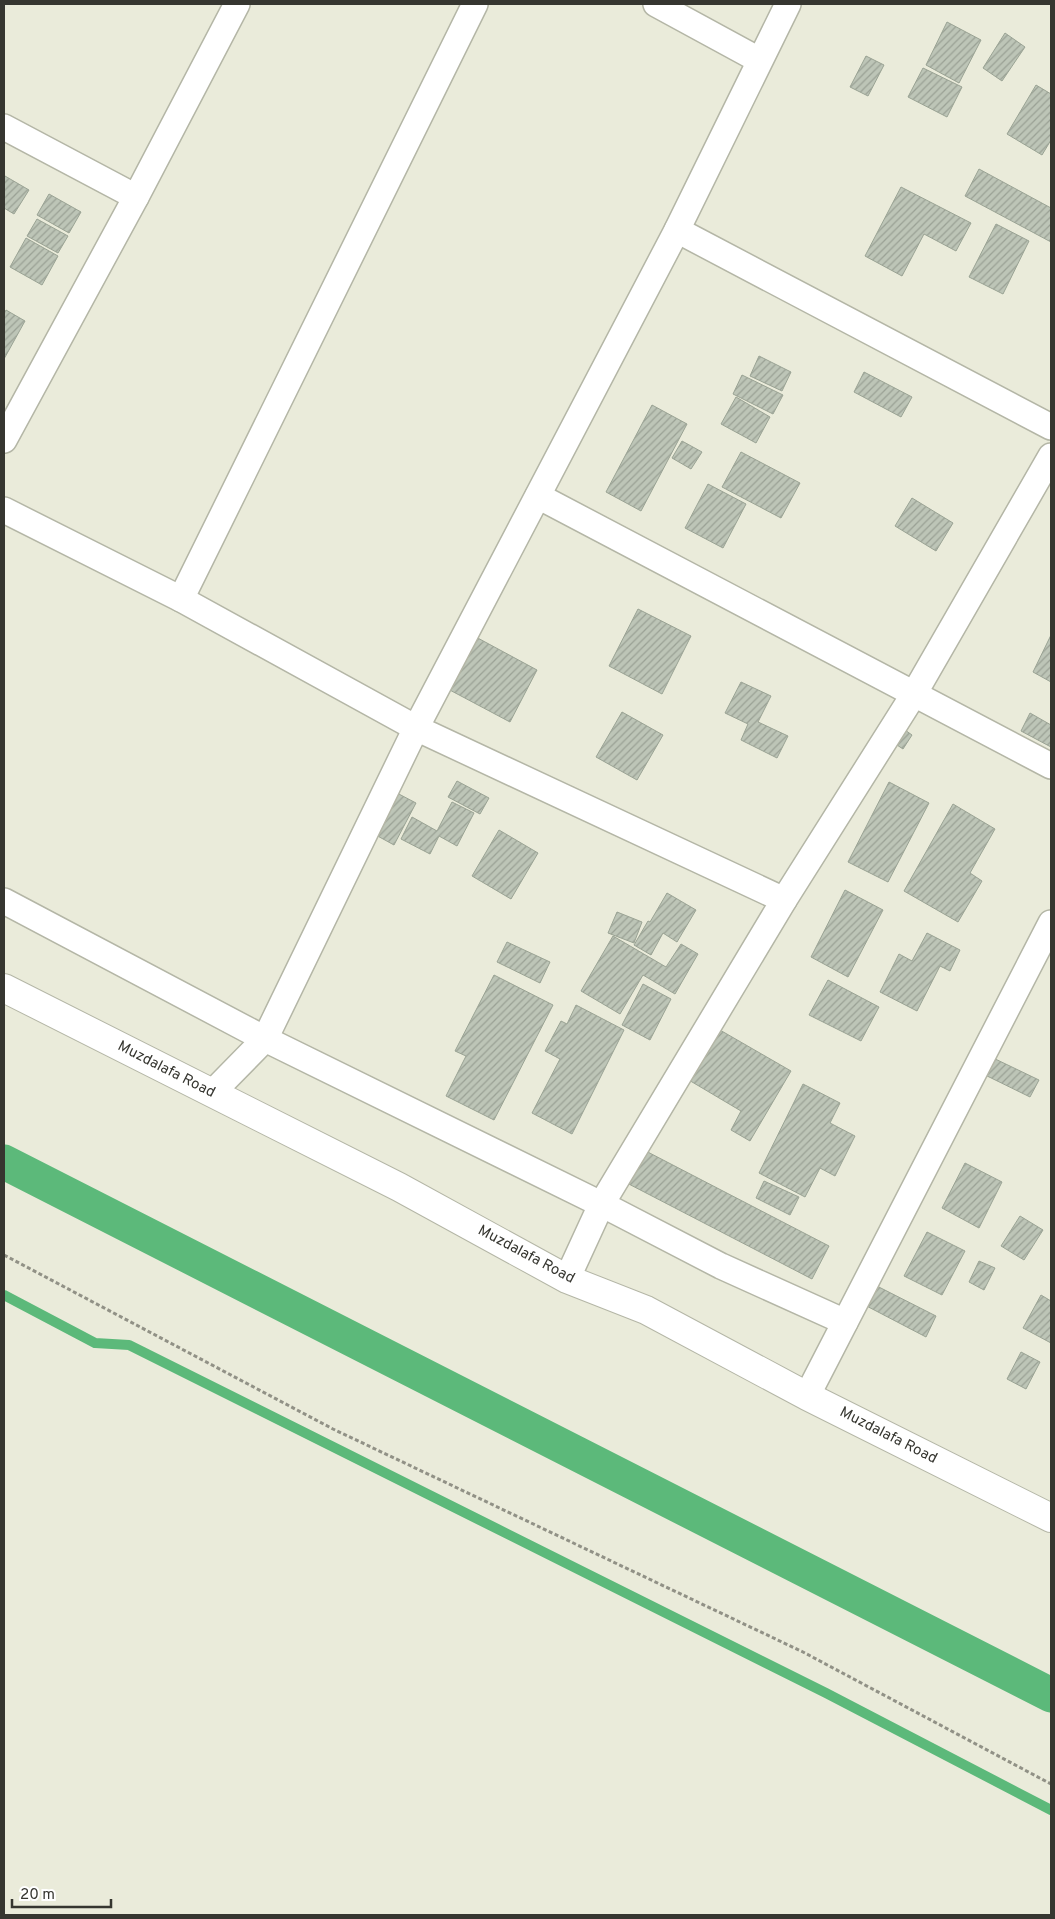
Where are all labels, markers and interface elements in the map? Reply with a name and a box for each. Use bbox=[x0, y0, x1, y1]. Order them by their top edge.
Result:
street label: Muzdalafa Road bbox=[114, 1037, 218, 1103]
street label: Muzdalafa Road bbox=[474, 1221, 578, 1289]
street label: Muzdalafa Road bbox=[836, 1403, 940, 1469]
scale bar bbox=[12, 1876, 111, 1908]
text: 20 m bbox=[20, 1886, 55, 1905]

